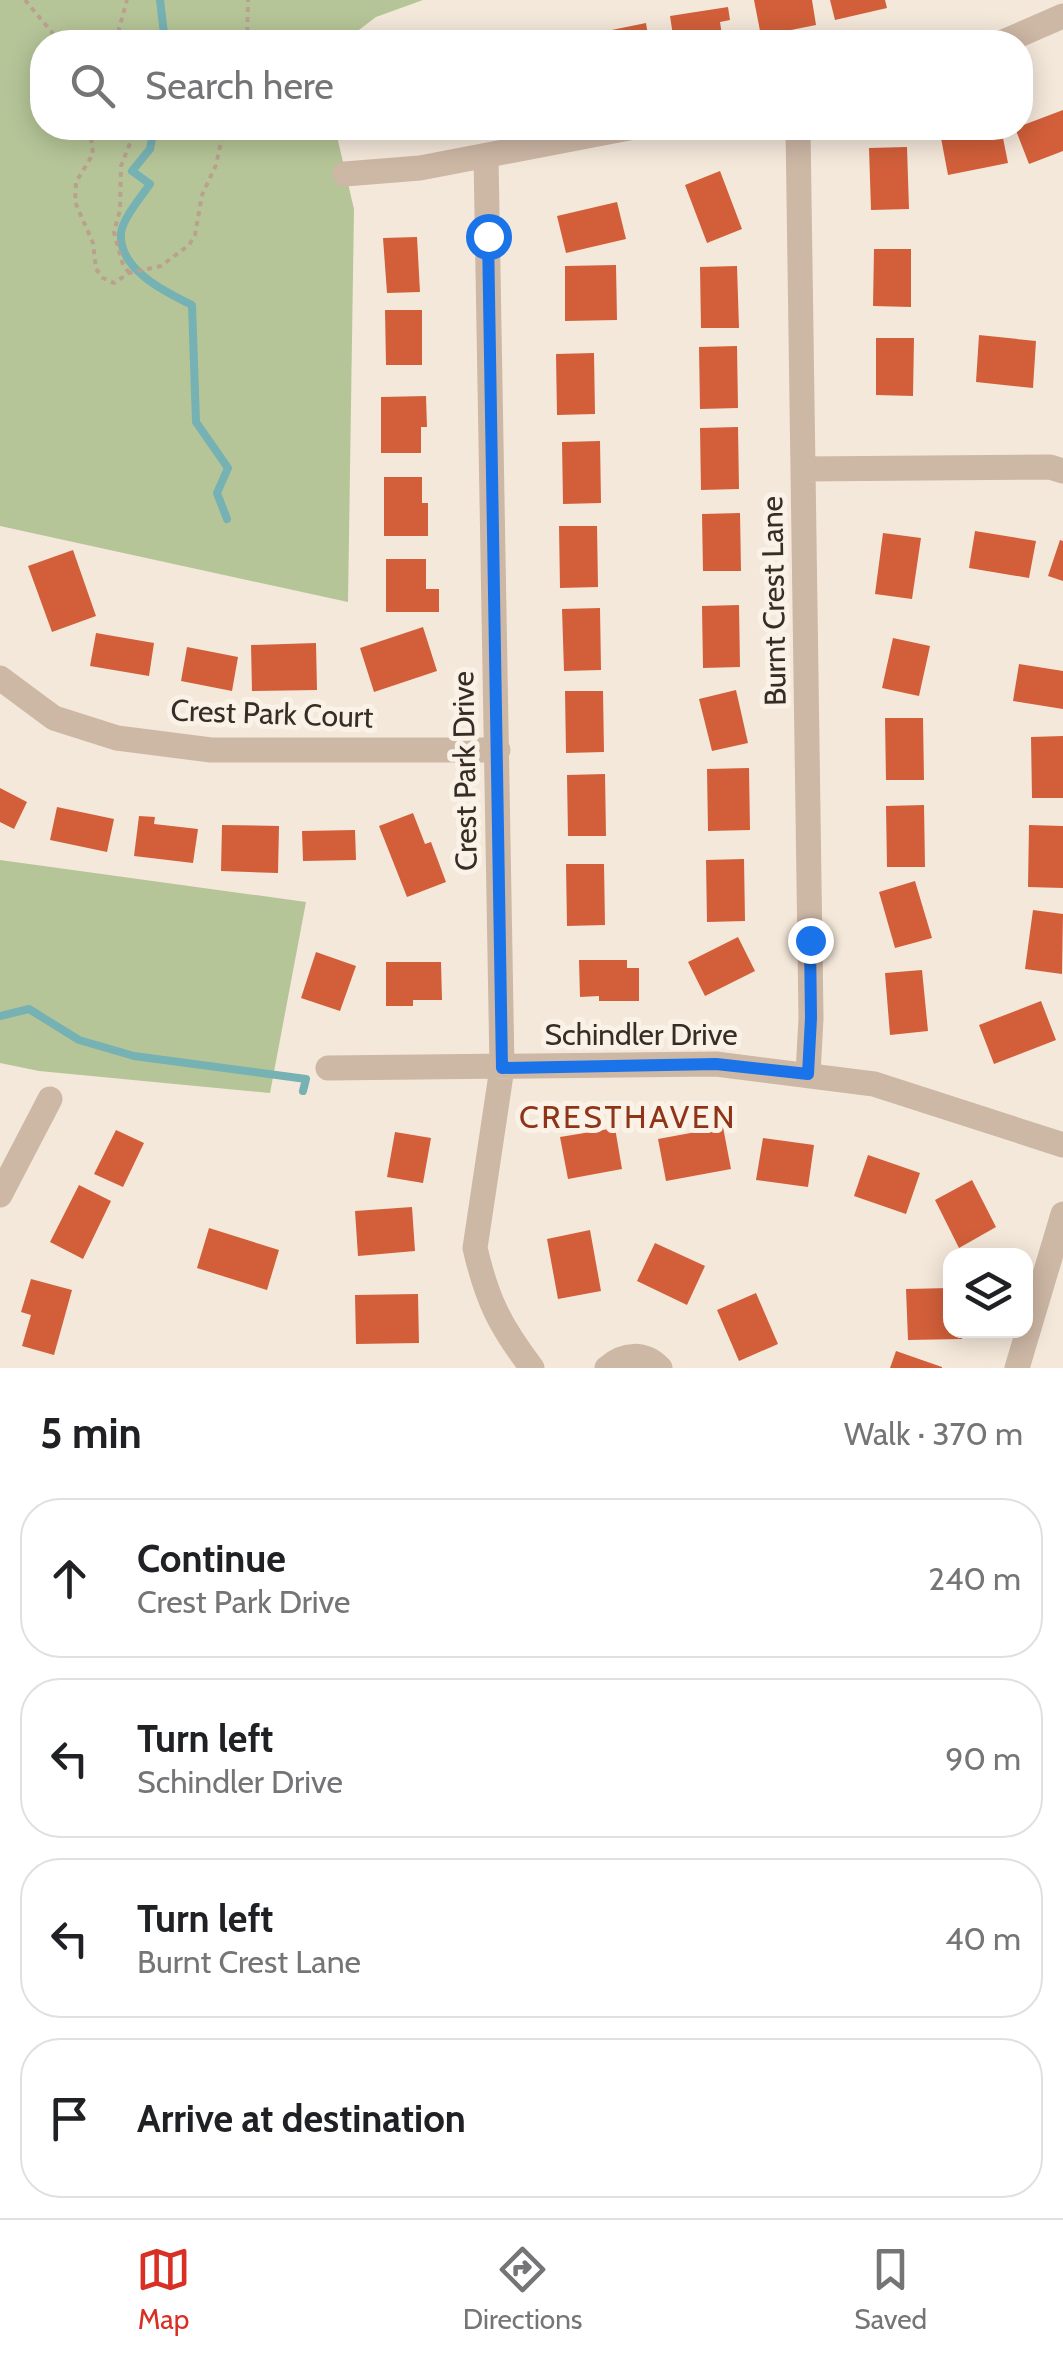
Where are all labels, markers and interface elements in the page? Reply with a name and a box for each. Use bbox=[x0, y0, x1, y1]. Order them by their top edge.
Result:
search box bbox=[30, 30, 1033, 140]
icon: search bbox=[65, 58, 120, 113]
text: Search here bbox=[145, 62, 334, 109]
route start bbox=[466, 214, 512, 260]
street label: Burnt Crest Lane bbox=[753, 496, 794, 706]
street label: Crest Park Drive bbox=[444, 671, 485, 871]
street label: Crest Park Court bbox=[170, 691, 374, 736]
route end bbox=[788, 918, 834, 964]
street label: Schindler Drive bbox=[545, 1016, 738, 1053]
district label: CRESTHAVEN bbox=[519, 1097, 737, 1136]
map controls bbox=[943, 1248, 1033, 1338]
button: layers bbox=[943, 1248, 1033, 1338]
text: 5 min bbox=[40, 1407, 142, 1459]
text: Walk · 370 m bbox=[844, 1414, 1023, 1453]
text: Continue bbox=[137, 1535, 286, 1582]
icon: ahead bbox=[42, 1551, 97, 1606]
text: 240 m bbox=[928, 1559, 1021, 1598]
text: Crest Park Drive bbox=[137, 1582, 350, 1621]
text: Turn left bbox=[137, 1715, 273, 1762]
icon: left bbox=[42, 1731, 97, 1786]
text: 90 m bbox=[945, 1739, 1021, 1778]
text: Schindler Drive bbox=[137, 1762, 343, 1801]
text: Turn left bbox=[137, 1895, 273, 1942]
icon: left bbox=[42, 1911, 97, 1966]
text: 40 m bbox=[945, 1919, 1021, 1958]
text: Burnt Crest Lane bbox=[137, 1942, 361, 1981]
icon: arrive bbox=[42, 2091, 97, 2146]
text: Arrive at destination bbox=[137, 2095, 466, 2142]
tab: Map bbox=[136, 2242, 191, 2336]
tab: Directions bbox=[463, 2242, 582, 2336]
tab: Saved bbox=[854, 2242, 927, 2336]

